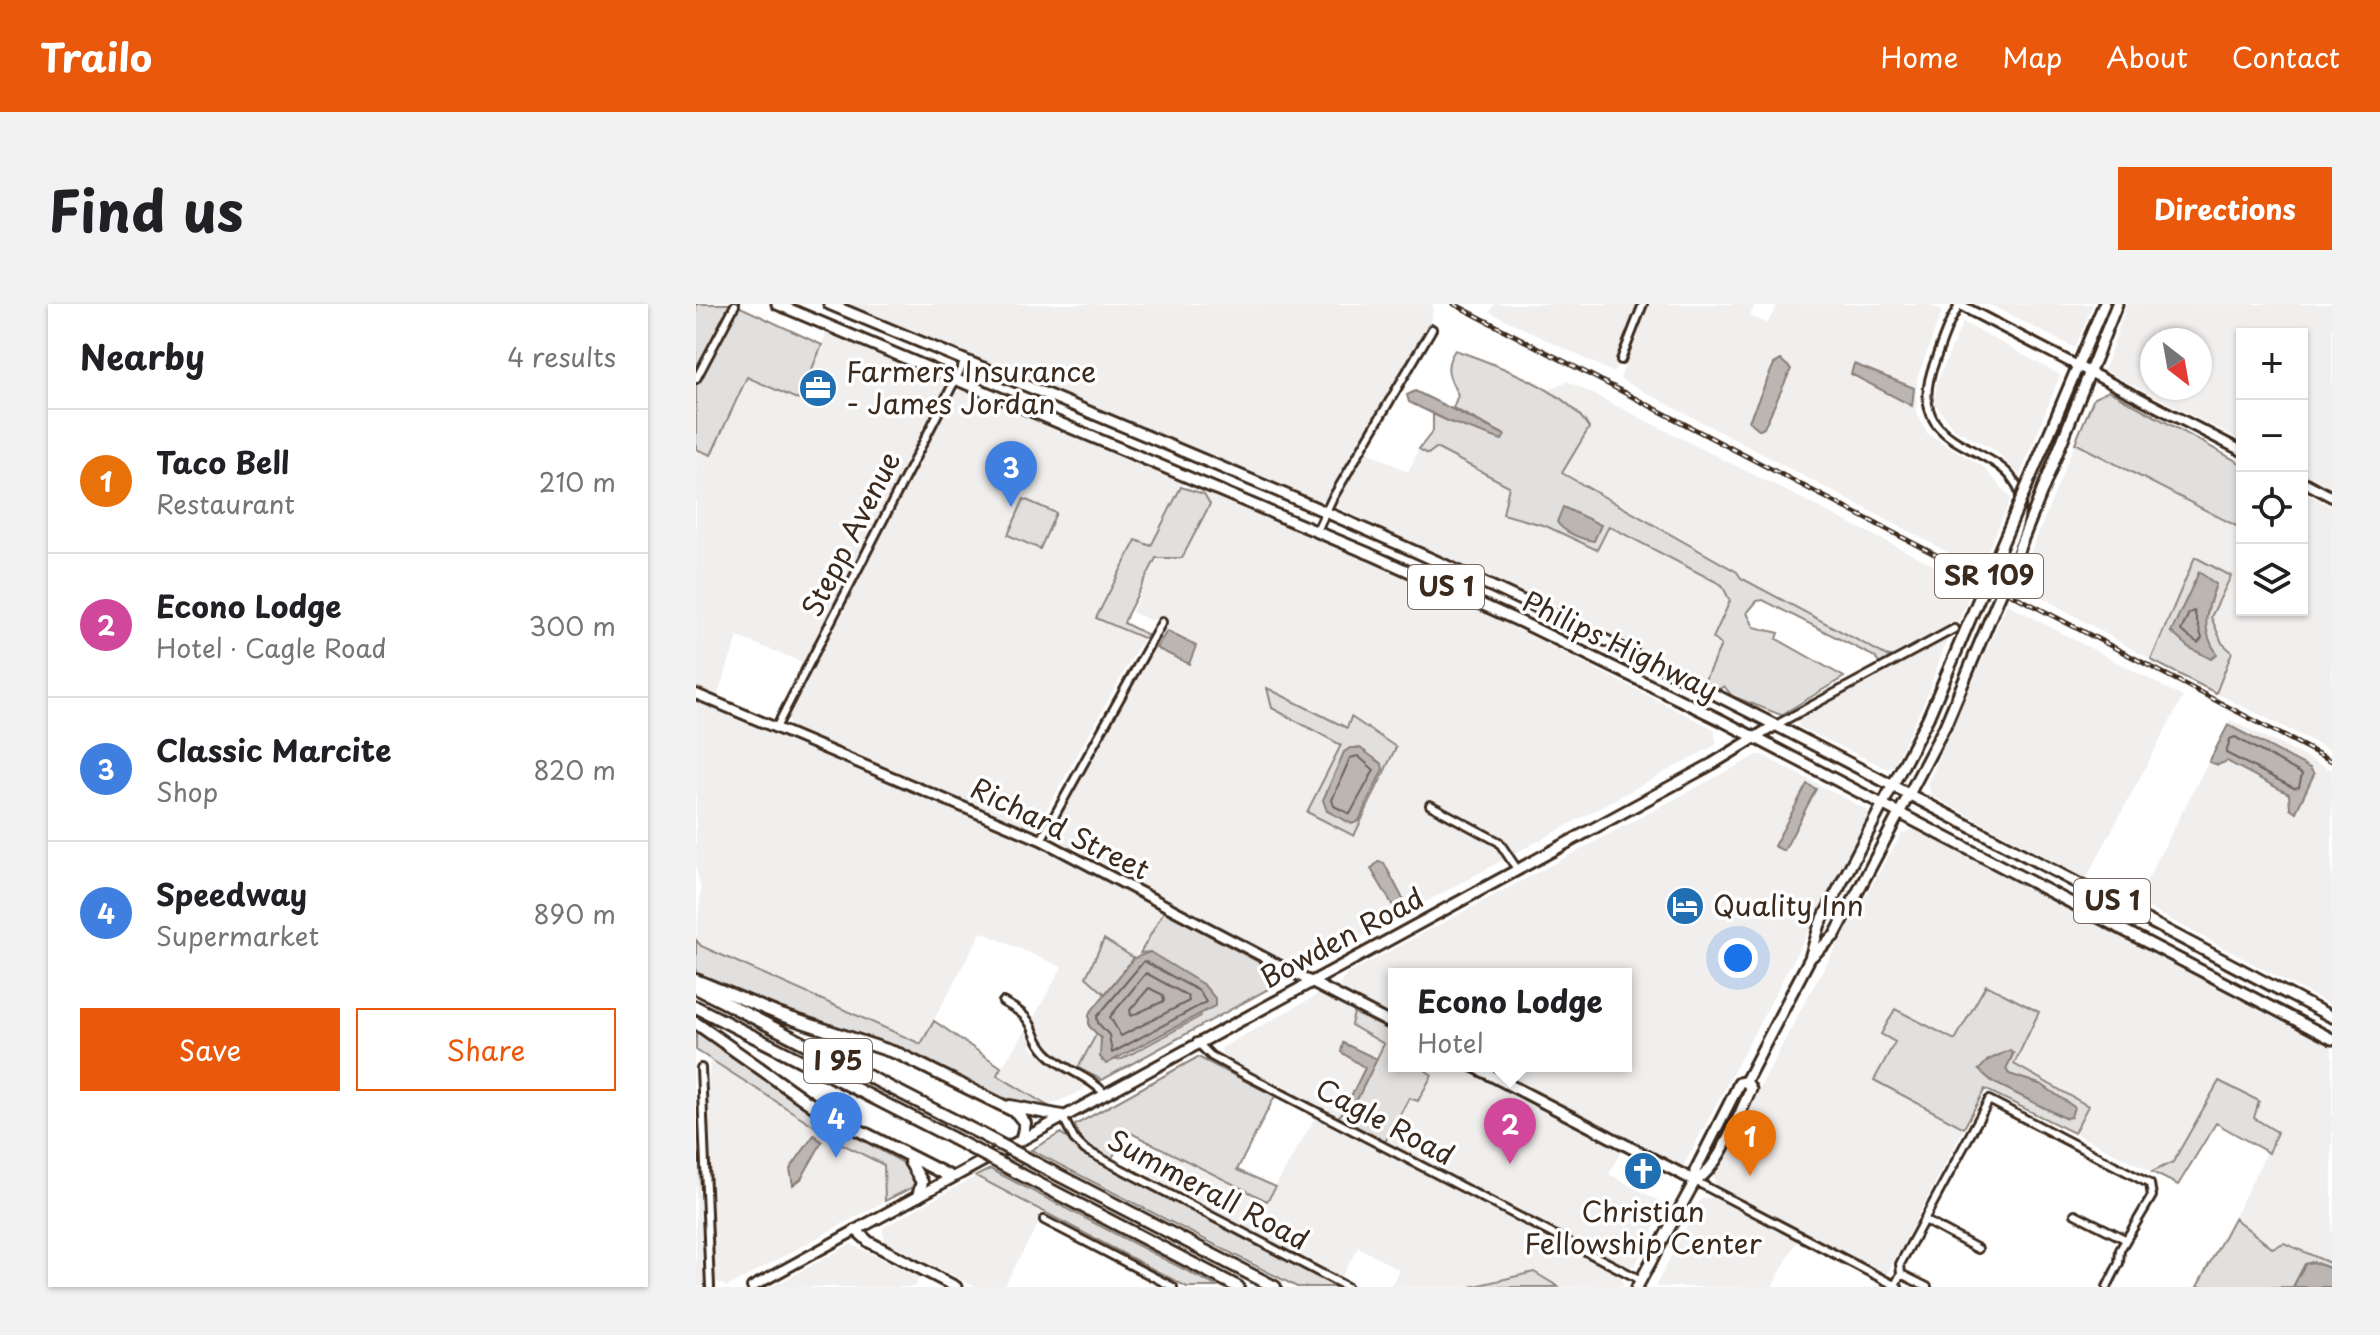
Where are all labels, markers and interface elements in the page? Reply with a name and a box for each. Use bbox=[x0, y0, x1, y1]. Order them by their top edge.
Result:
text: Trailo bbox=[40, 28, 152, 85]
text: Home bbox=[1880, 35, 1958, 78]
text: Map bbox=[2002, 35, 2062, 78]
text: About bbox=[2106, 35, 2188, 78]
text: Contact bbox=[2232, 35, 2340, 78]
text: Find us bbox=[48, 166, 244, 251]
button: Directions bbox=[2118, 167, 2332, 250]
north arrow bbox=[2140, 328, 2212, 400]
map controls bbox=[2236, 328, 2308, 616]
button: + bbox=[2236, 328, 2308, 400]
text: Nearby bbox=[80, 330, 205, 382]
text: 4 results bbox=[507, 337, 616, 376]
place label: Farmers Insurance - James Jordan bbox=[846, 349, 1096, 424]
office icon: Farmers Insurance - James Jordan bbox=[797, 367, 839, 409]
button: − bbox=[2236, 400, 2308, 472]
text: Taco Bell bbox=[156, 439, 289, 484]
pin: 3 bbox=[985, 441, 1037, 507]
street label: Stepp Avenue bbox=[790, 443, 910, 624]
text: 1 bbox=[100, 462, 112, 501]
text: 210 m bbox=[539, 462, 616, 501]
button: locate bbox=[2236, 472, 2308, 544]
text: Restaurant bbox=[156, 484, 295, 523]
button: layers bbox=[2236, 544, 2308, 616]
road number: SR 109 bbox=[1935, 554, 2043, 598]
road number: US 1 bbox=[1408, 565, 1484, 609]
street label: Philips Highway bbox=[1516, 579, 1726, 711]
text: Econo Lodge bbox=[156, 583, 342, 628]
text: 2 bbox=[97, 606, 115, 645]
text: 300 m bbox=[529, 606, 616, 645]
text: Hotel · Cagle Road bbox=[156, 628, 387, 667]
text: Classic Marcite bbox=[156, 727, 391, 772]
text: 3 bbox=[97, 750, 115, 789]
text: 820 m bbox=[534, 750, 616, 789]
street label: Richard Street bbox=[964, 766, 1158, 890]
text: Shop bbox=[156, 772, 218, 811]
text: Speedway bbox=[156, 871, 307, 916]
street label: Bowden Road bbox=[1252, 875, 1431, 998]
road number: US 1 bbox=[2074, 879, 2150, 923]
place label: Quality Inn bbox=[1713, 883, 1864, 926]
hotel icon: Quality Inn bbox=[1664, 885, 1706, 927]
text: 4 bbox=[97, 894, 115, 933]
text: 890 m bbox=[534, 894, 616, 933]
text: Supermarket bbox=[156, 916, 319, 955]
your location bbox=[1718, 938, 1758, 978]
popup bbox=[1388, 968, 1632, 1072]
text: Econo Lodge bbox=[1417, 978, 1603, 1023]
button: Save bbox=[80, 1008, 340, 1091]
button: Share bbox=[356, 1008, 616, 1091]
text: Hotel bbox=[1417, 1023, 1483, 1062]
road number: I 95 bbox=[804, 1039, 872, 1083]
street label: Cagle Road bbox=[1309, 1066, 1463, 1175]
pin: 4 bbox=[810, 1092, 862, 1158]
pin: 2 bbox=[1484, 1098, 1536, 1164]
pin: 1 bbox=[1724, 1110, 1776, 1176]
street label: Summerall Road bbox=[1100, 1117, 1317, 1260]
church icon: Christian Fellowship Center bbox=[1622, 1150, 1664, 1192]
place label: Christian Fellowship Center bbox=[1524, 1189, 1762, 1264]

